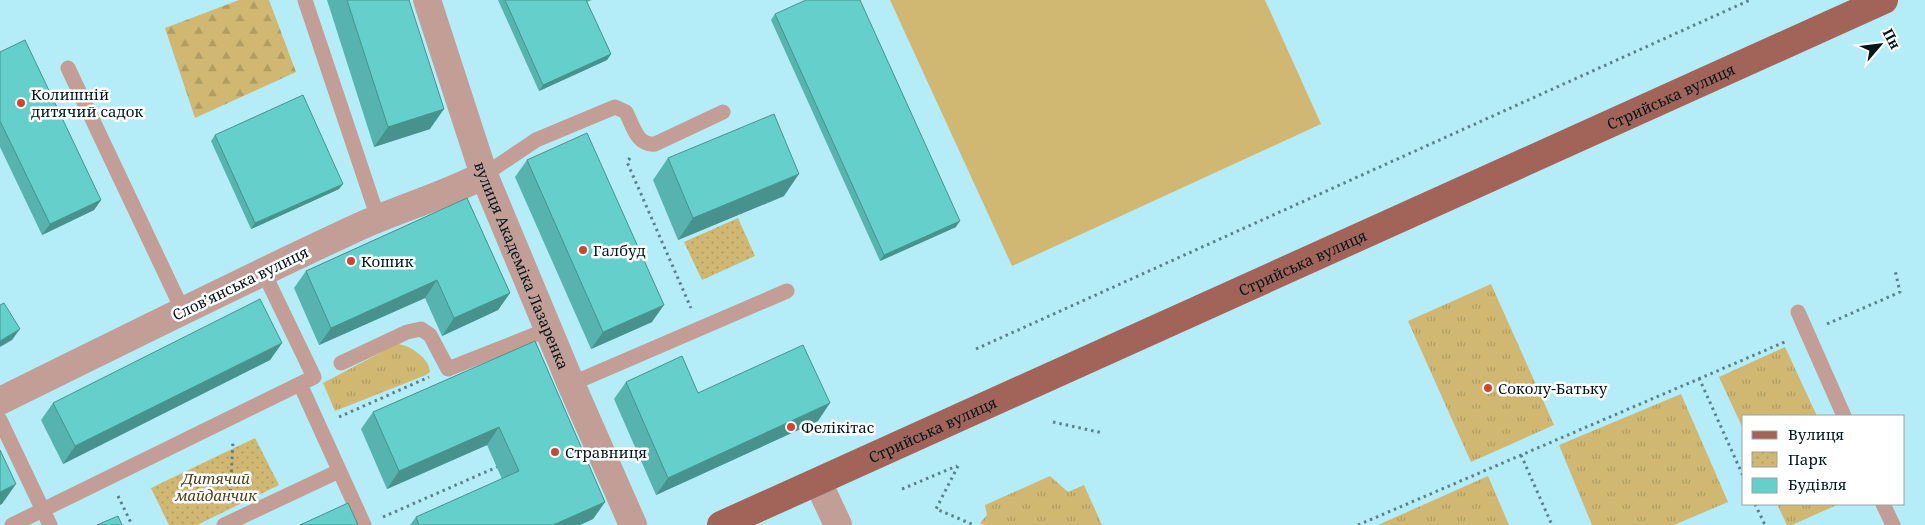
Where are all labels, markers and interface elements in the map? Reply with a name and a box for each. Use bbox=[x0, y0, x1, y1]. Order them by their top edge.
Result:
north arrow bbox=[1855, 20, 1905, 70]
text: Пн bbox=[1879, 25, 1905, 53]
street label: Стрийська вулиця bbox=[1604, 59, 1738, 134]
place label: Колишній дитячий садок bbox=[31, 84, 143, 121]
marker: Колишній дитячий садок bbox=[15, 97, 27, 109]
street label: вулиця Академіка Лазаренка bbox=[470, 159, 574, 372]
street label: Стрийська вулиця bbox=[1235, 225, 1370, 300]
place label: Галбуд bbox=[593, 240, 646, 260]
street label: Словʼянська вулиця bbox=[169, 241, 311, 325]
marker: Галбуд bbox=[577, 244, 589, 256]
place label: Кошик bbox=[361, 251, 413, 271]
marker: Кошик bbox=[345, 255, 357, 267]
place label: Соколу-Батьку bbox=[1498, 378, 1608, 398]
marker: Соколу-Батьку bbox=[1482, 382, 1494, 394]
street label: Стрийська вулиця bbox=[865, 392, 1000, 467]
legend bbox=[1742, 415, 1905, 505]
place label: Фелікітас bbox=[801, 417, 874, 437]
marker: Фелікітас bbox=[785, 421, 797, 433]
text: Вулиця bbox=[1788, 424, 1844, 444]
place label: Стравниця bbox=[565, 442, 647, 462]
marker: Стравниця bbox=[549, 446, 561, 458]
text: Парк bbox=[1788, 449, 1827, 469]
park label: Дитячий майданчик bbox=[174, 468, 257, 505]
text: Будівля bbox=[1788, 474, 1846, 494]

